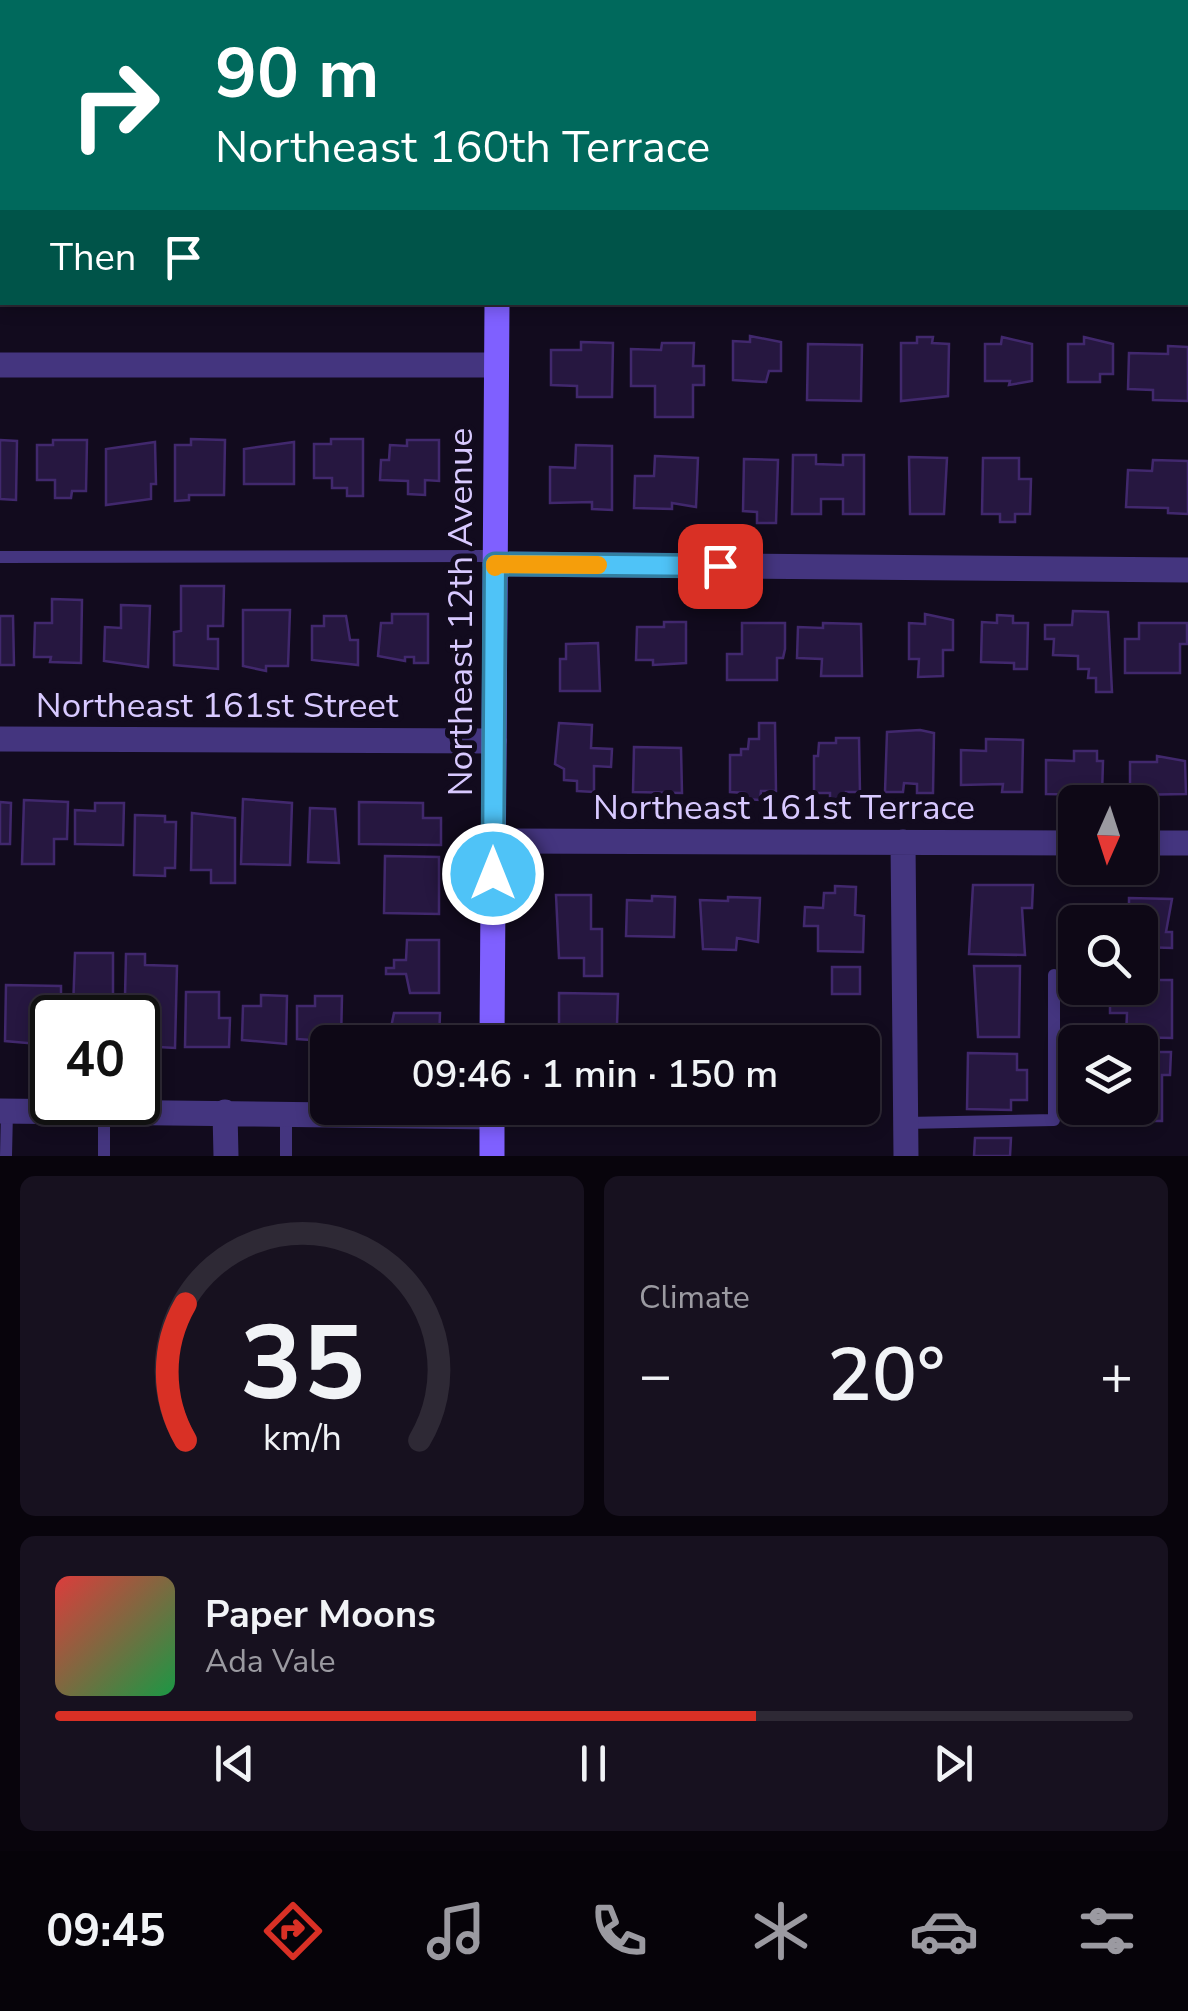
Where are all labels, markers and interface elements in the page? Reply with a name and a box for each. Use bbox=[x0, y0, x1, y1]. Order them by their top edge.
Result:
text: 90 m bbox=[215, 26, 379, 122]
icon: right bbox=[50, 40, 180, 170]
text: Northeast 160th Terrace bbox=[215, 117, 710, 178]
icon: arrive bbox=[156, 230, 211, 285]
text: Then bbox=[50, 232, 136, 283]
street label: Northeast 12th Avenue bbox=[437, 428, 484, 796]
pin bbox=[678, 524, 763, 609]
icon: arrive bbox=[693, 539, 748, 594]
street label: Northeast 161st Street bbox=[36, 682, 399, 729]
street label: Northeast 161st Terrace bbox=[593, 784, 975, 831]
north arrow bbox=[1058, 785, 1158, 885]
map controls bbox=[1058, 785, 1158, 1125]
position arrow bbox=[441, 822, 545, 926]
button: search bbox=[1058, 905, 1158, 1005]
speed limit sign: 40 bbox=[30, 995, 160, 1125]
button: layers bbox=[1058, 1025, 1158, 1125]
text: 09:46 · 1 min · 150 m bbox=[412, 1049, 778, 1100]
text: Climate bbox=[639, 1276, 750, 1319]
text: 35 bbox=[240, 1293, 364, 1435]
text: 20° bbox=[827, 1324, 945, 1426]
text: − bbox=[639, 1338, 672, 1413]
text: + bbox=[1100, 1338, 1133, 1413]
text: km/h bbox=[263, 1414, 341, 1463]
text: Paper Moons bbox=[205, 1589, 436, 1640]
text: Ada Vale bbox=[205, 1640, 336, 1683]
icon: previous bbox=[207, 1736, 262, 1791]
icon: pause bbox=[566, 1736, 621, 1791]
icon: next bbox=[926, 1736, 981, 1791]
icon: directions bbox=[258, 1896, 328, 1966]
icon: music bbox=[421, 1896, 491, 1966]
icon: phone bbox=[584, 1896, 654, 1966]
icon: climate bbox=[746, 1896, 816, 1966]
icon: car bbox=[909, 1896, 979, 1966]
icon: filters bbox=[1072, 1896, 1142, 1966]
text: 09:45 bbox=[46, 1901, 166, 1962]

